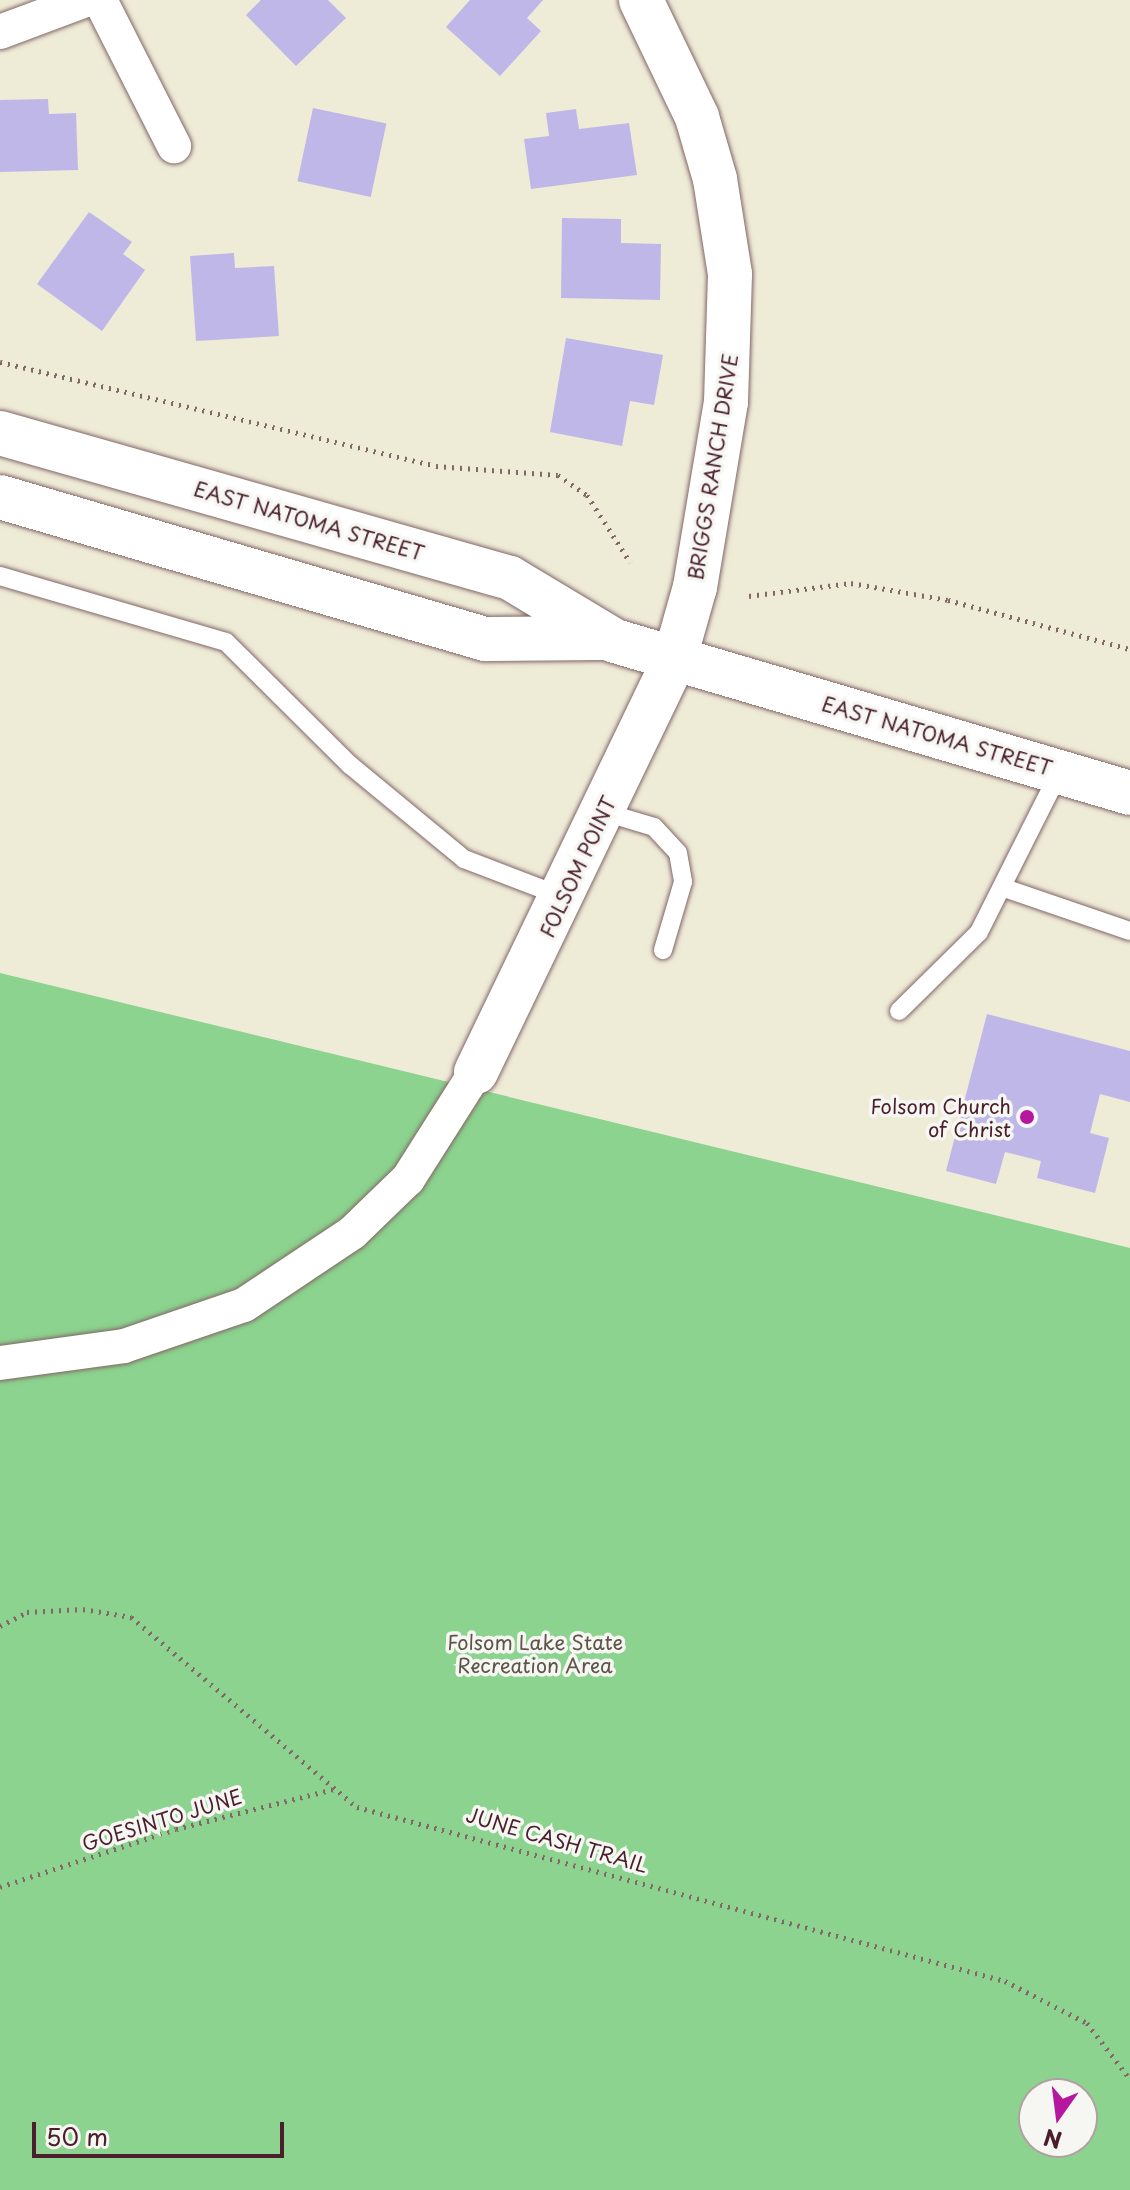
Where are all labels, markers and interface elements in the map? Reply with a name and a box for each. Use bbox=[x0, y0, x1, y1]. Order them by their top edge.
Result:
street label: BRIGGS RANCH DRIVE bbox=[683, 351, 743, 583]
street label: EAST NATOMA STREET bbox=[191, 477, 427, 565]
street label: EAST NATOMA STREET bbox=[819, 692, 1055, 780]
street label: FOLSOM POINT bbox=[535, 792, 621, 942]
place label: Folsom Church of Christ bbox=[871, 1094, 1011, 1141]
marker: Folsom Church of Christ bbox=[1018, 1108, 1036, 1126]
park label: Folsom Lake State Recreation Area bbox=[447, 1630, 623, 1677]
street label: GOESINTO JUNE bbox=[78, 1784, 246, 1856]
street label: JUNE CASH TRAIL bbox=[464, 1803, 650, 1877]
north arrow bbox=[1018, 2078, 1098, 2158]
scale bar bbox=[36, 2106, 288, 2156]
text: 50 m bbox=[46, 2118, 108, 2154]
text: N bbox=[1040, 2122, 1065, 2158]

